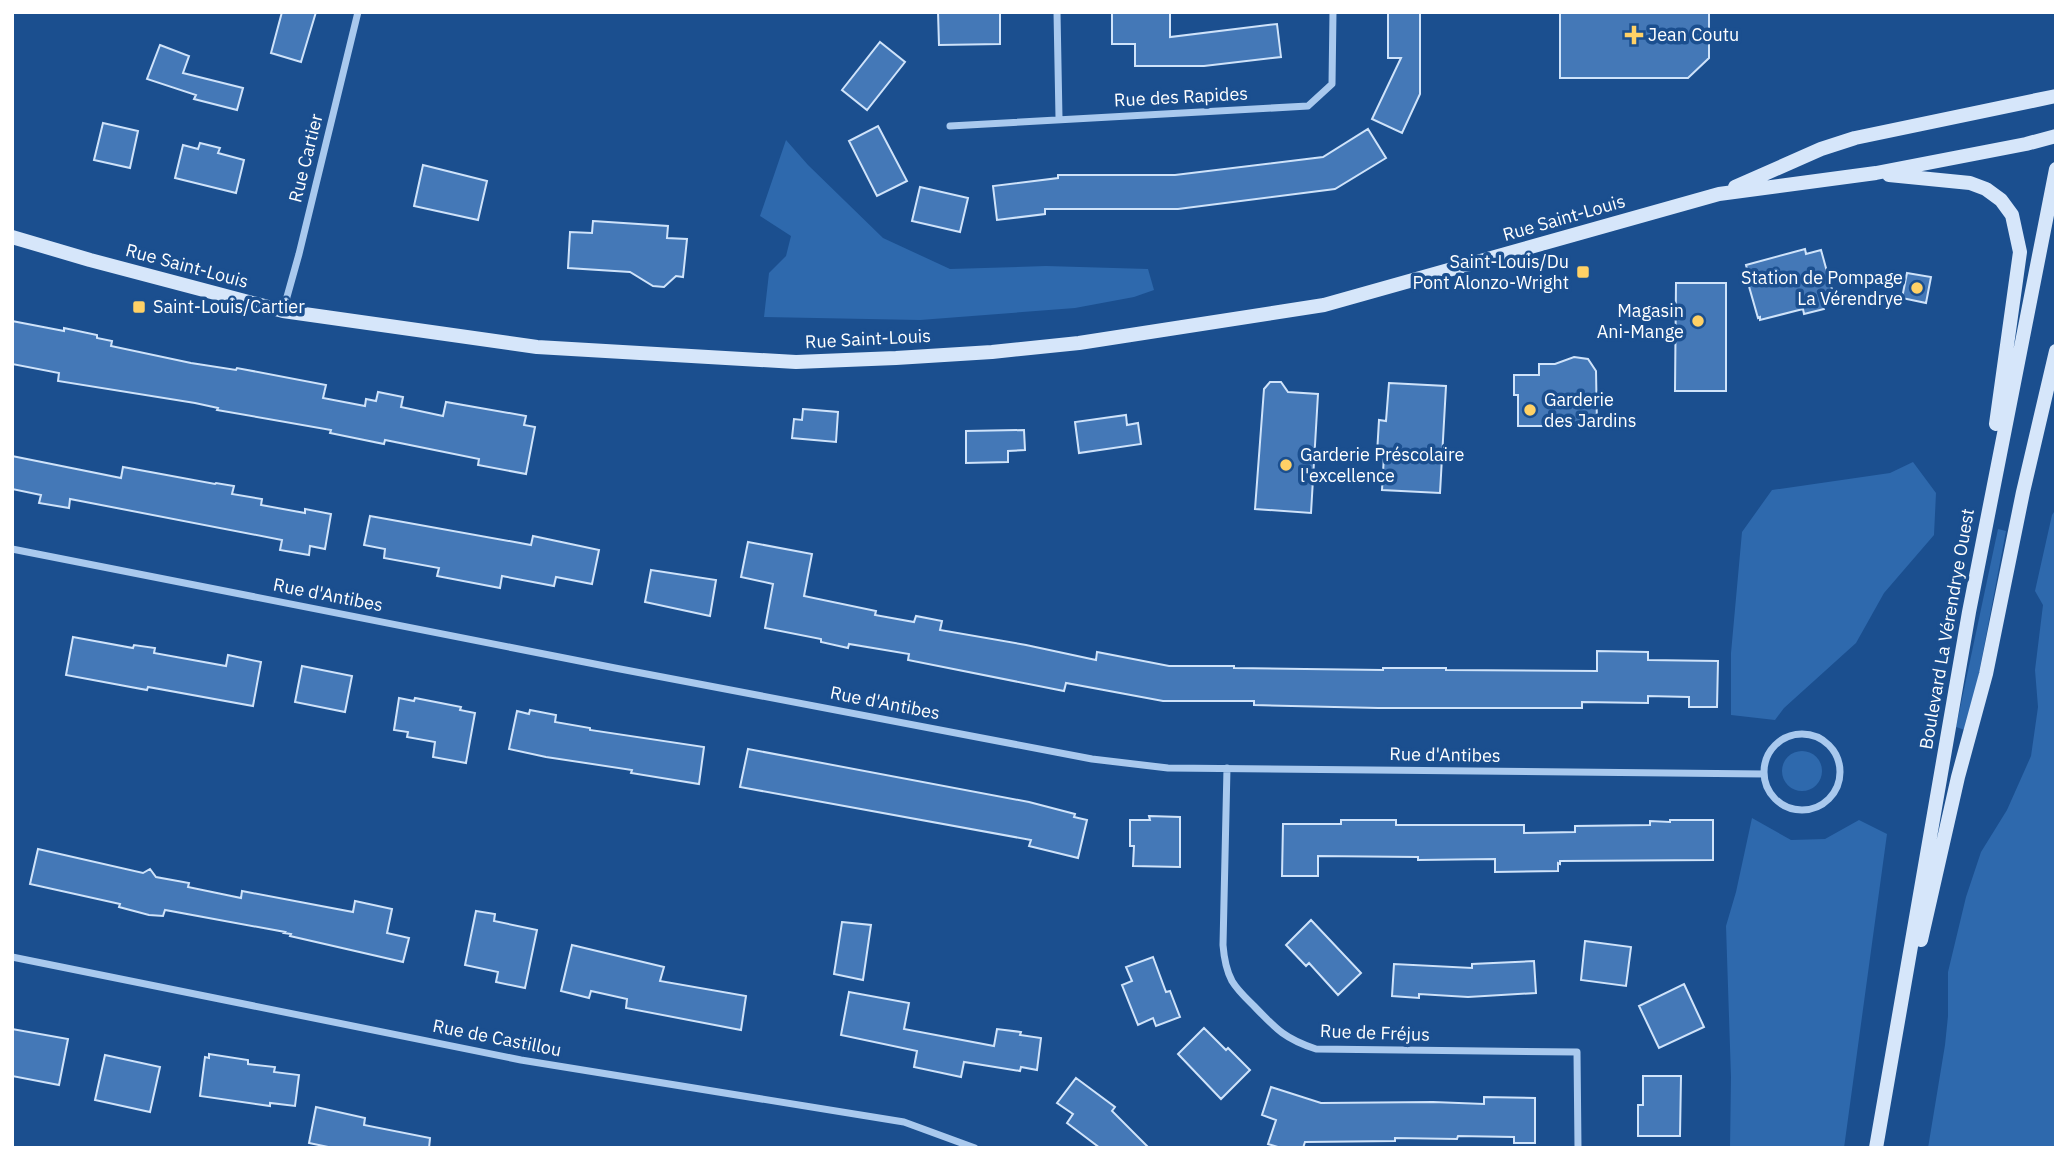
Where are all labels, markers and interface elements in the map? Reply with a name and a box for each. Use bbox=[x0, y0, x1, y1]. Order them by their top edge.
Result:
place label: Jean Coutu bbox=[1648, 23, 1739, 46]
marker: Jean Coutu bbox=[1626, 27, 1642, 43]
street label: Rue des Rapides bbox=[1113, 82, 1249, 111]
street label: Rue Cartier bbox=[283, 111, 328, 205]
street label: Rue Saint-Louis bbox=[1500, 189, 1628, 246]
street label: Rue Saint-Louis bbox=[123, 238, 251, 293]
place label: Saint-Louis/Du Pont Alonzo-Wright bbox=[1412, 250, 1569, 294]
marker: Saint-Louis/Du Pont Alonzo-Wright bbox=[1575, 264, 1591, 280]
place label: Station de Pompage La Vérendrye bbox=[1741, 266, 1903, 310]
marker: Station de Pompage La Vérendrye bbox=[1909, 280, 1925, 296]
place label: Saint-Louis/Cartier bbox=[153, 295, 305, 318]
marker: Saint-Louis/Cartier bbox=[131, 299, 147, 315]
place label: Magasin Ani-Mange bbox=[1597, 299, 1684, 343]
marker: Magasin Ani-Mange bbox=[1690, 313, 1706, 329]
street label: Rue Saint-Louis bbox=[804, 324, 932, 353]
place label: Garderie des Jardins bbox=[1544, 388, 1637, 432]
marker: Garderie des Jardins bbox=[1522, 402, 1538, 418]
place label: Garderie Préscolaire l'excellence bbox=[1300, 443, 1465, 487]
marker: Garderie Préscolaire l'excellence bbox=[1278, 457, 1294, 473]
street label: Boulevard La Vérendrye Ouest bbox=[1914, 507, 1979, 751]
street label: Rue d'Antibes bbox=[271, 573, 385, 616]
street label: Rue d'Antibes bbox=[828, 681, 942, 724]
street label: Rue d'Antibes bbox=[1389, 742, 1501, 767]
street label: Rue de Castillou bbox=[431, 1014, 563, 1061]
street label: Rue de Fréjus bbox=[1320, 1019, 1430, 1046]

